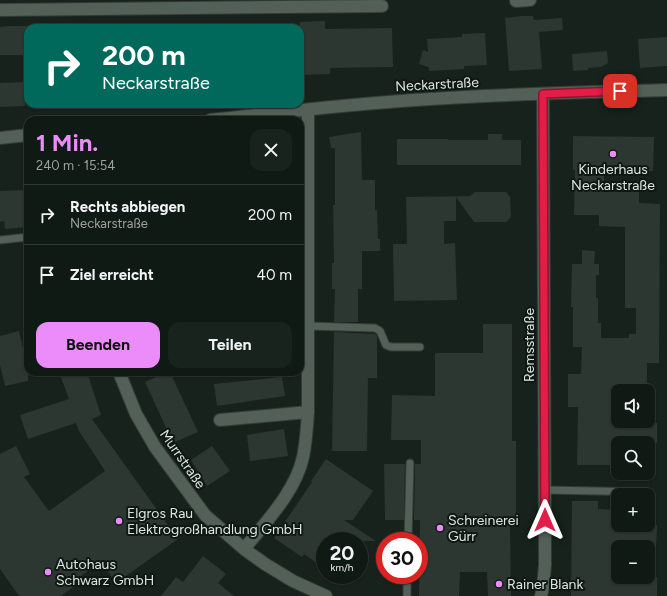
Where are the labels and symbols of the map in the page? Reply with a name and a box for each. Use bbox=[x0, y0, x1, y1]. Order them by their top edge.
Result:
street label: Neckarstraße bbox=[395, 74, 480, 95]
pin bbox=[603, 74, 637, 108]
marker: Kinderhaus Neckarstraße bbox=[608, 149, 618, 159]
place label: Kinderhaus Neckarstraße bbox=[571, 161, 655, 194]
street label: Remsstraße bbox=[521, 308, 538, 382]
street label: Murrstraße bbox=[156, 426, 209, 492]
position arrow bbox=[524, 499, 566, 541]
place label: Elgros Rau Elektrogroßhandlung GmbH bbox=[127, 505, 303, 538]
place label: Schreinerei Gürr bbox=[448, 512, 519, 545]
marker: Elgros Rau Elektrogroßhandlung GmbH bbox=[114, 516, 124, 526]
marker: Schreinerei Gürr bbox=[435, 523, 445, 533]
speed limit sign: 30 bbox=[376, 532, 428, 584]
place label: Autohaus Schwarz GmbH bbox=[56, 556, 154, 589]
marker: Autohaus Schwarz GmbH bbox=[43, 567, 53, 577]
place label: Rainer Blank bbox=[507, 576, 583, 593]
marker: Rainer Blank bbox=[494, 579, 504, 589]

